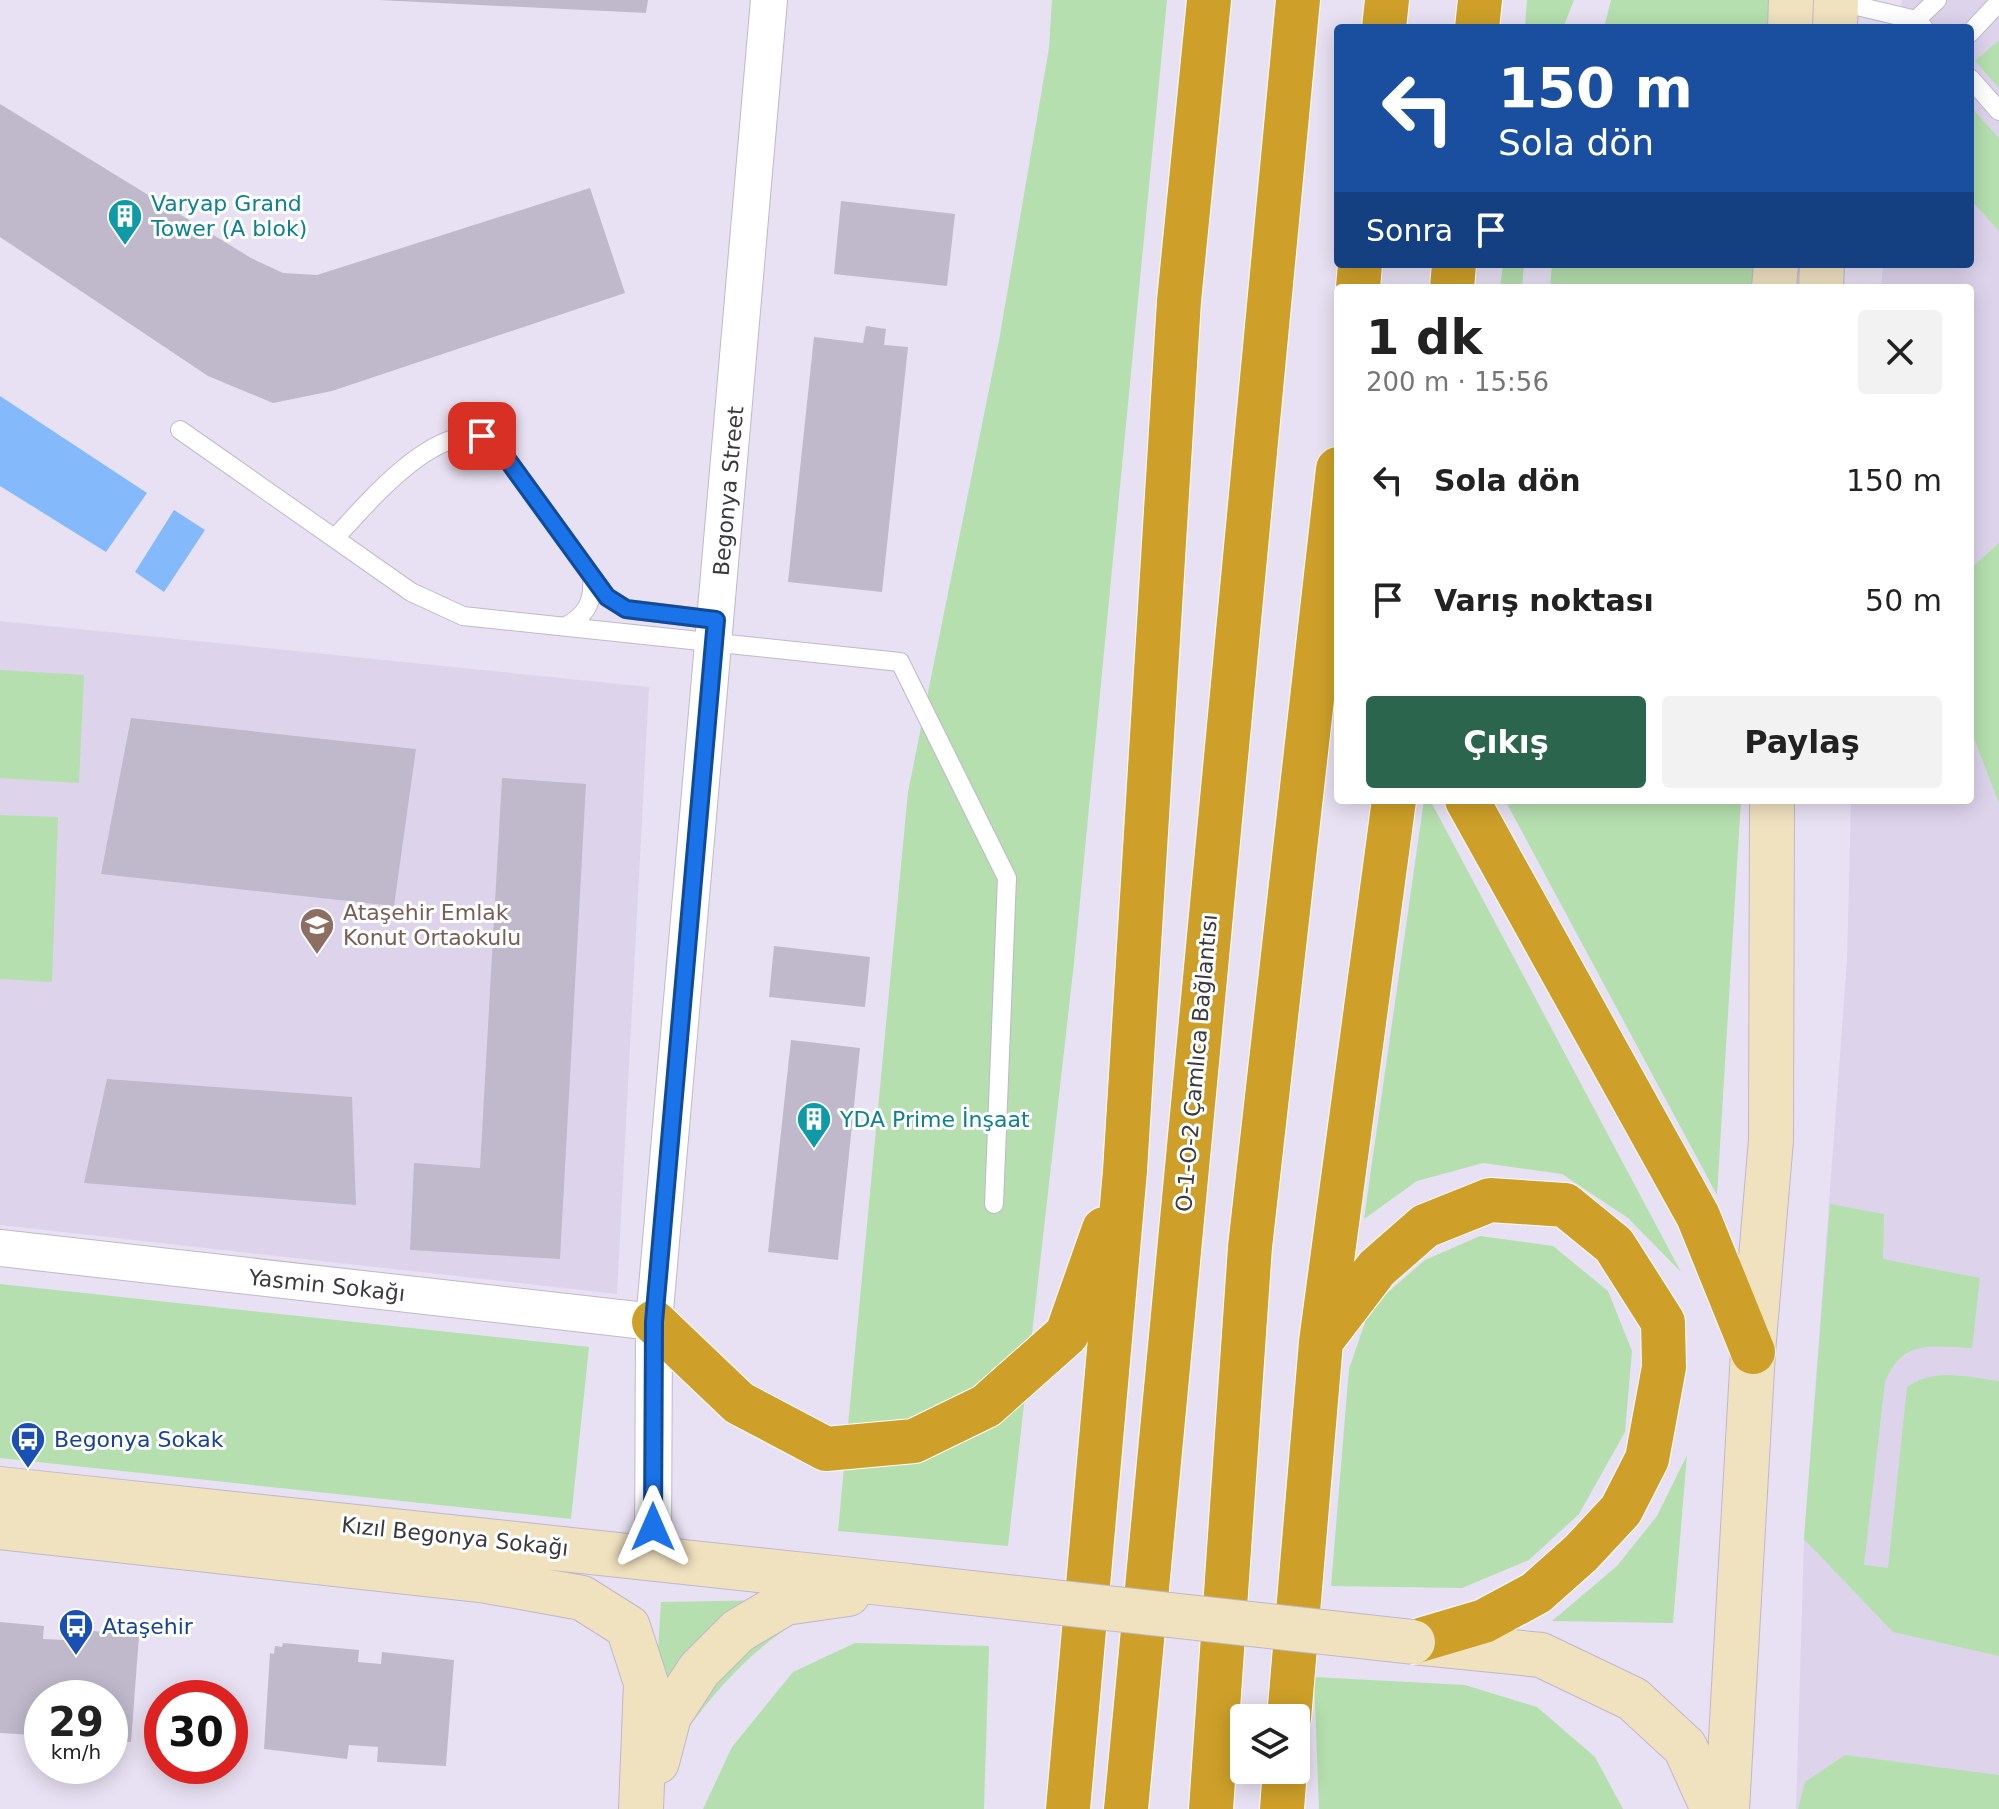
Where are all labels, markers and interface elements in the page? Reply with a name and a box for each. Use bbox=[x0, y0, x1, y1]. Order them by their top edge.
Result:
text: 150 m bbox=[1498, 55, 1693, 120]
icon: left bbox=[1366, 56, 1470, 160]
text: Sola dön bbox=[1498, 122, 1654, 163]
place label: Varyap Grand Tower (A blok) bbox=[150, 191, 307, 241]
building icon: Varyap Grand Tower (A blok) bbox=[106, 197, 144, 247]
icon: arrive bbox=[1469, 208, 1513, 252]
text: Sonra bbox=[1366, 213, 1453, 248]
text: 1 dk bbox=[1366, 309, 1482, 365]
button: close bbox=[1858, 310, 1942, 394]
text: 200 m · 15:56 bbox=[1366, 367, 1549, 397]
pin bbox=[448, 402, 516, 470]
street label: Begonya Street bbox=[709, 405, 748, 577]
icon: arrive bbox=[460, 414, 504, 458]
icon: left bbox=[1366, 458, 1410, 502]
text: Sola dön bbox=[1434, 463, 1581, 498]
text: 150 m bbox=[1846, 463, 1942, 498]
icon: arrive bbox=[1366, 578, 1410, 622]
text: Varış noktası bbox=[1434, 583, 1654, 618]
text: 50 m bbox=[1865, 583, 1942, 618]
button: Çıkış bbox=[1366, 696, 1646, 788]
button: Paylaş bbox=[1662, 696, 1942, 788]
place label: Ataşehir Emlak Konut Ortaokulu bbox=[343, 900, 521, 950]
school or university icon: Ataşehir Emlak Konut Ortaokulu bbox=[298, 906, 336, 956]
street label: O-1-O-2 Çamlıca Bağlantısı bbox=[1171, 913, 1222, 1213]
building icon: YDA Prime İnşaat bbox=[795, 1100, 833, 1150]
place label: YDA Prime İnşaat bbox=[839, 1107, 1030, 1132]
street label: Yasmin Sokağı bbox=[246, 1265, 406, 1306]
bus stop icon: Begonya Sokak bbox=[9, 1420, 47, 1470]
place label: Begonya Sokak bbox=[54, 1427, 224, 1452]
position arrow bbox=[611, 1485, 695, 1569]
street label: Kızıl Begonya Sokağı bbox=[340, 1512, 570, 1561]
bus stop icon: Ataşehir bbox=[57, 1607, 95, 1657]
place label: Ataşehir bbox=[102, 1614, 194, 1639]
speed limit sign: 30 bbox=[144, 1680, 248, 1784]
text: 29 bbox=[48, 1699, 104, 1745]
map controls bbox=[1230, 1704, 1310, 1784]
button: layers bbox=[1230, 1704, 1310, 1784]
text: km/h bbox=[51, 1740, 101, 1764]

